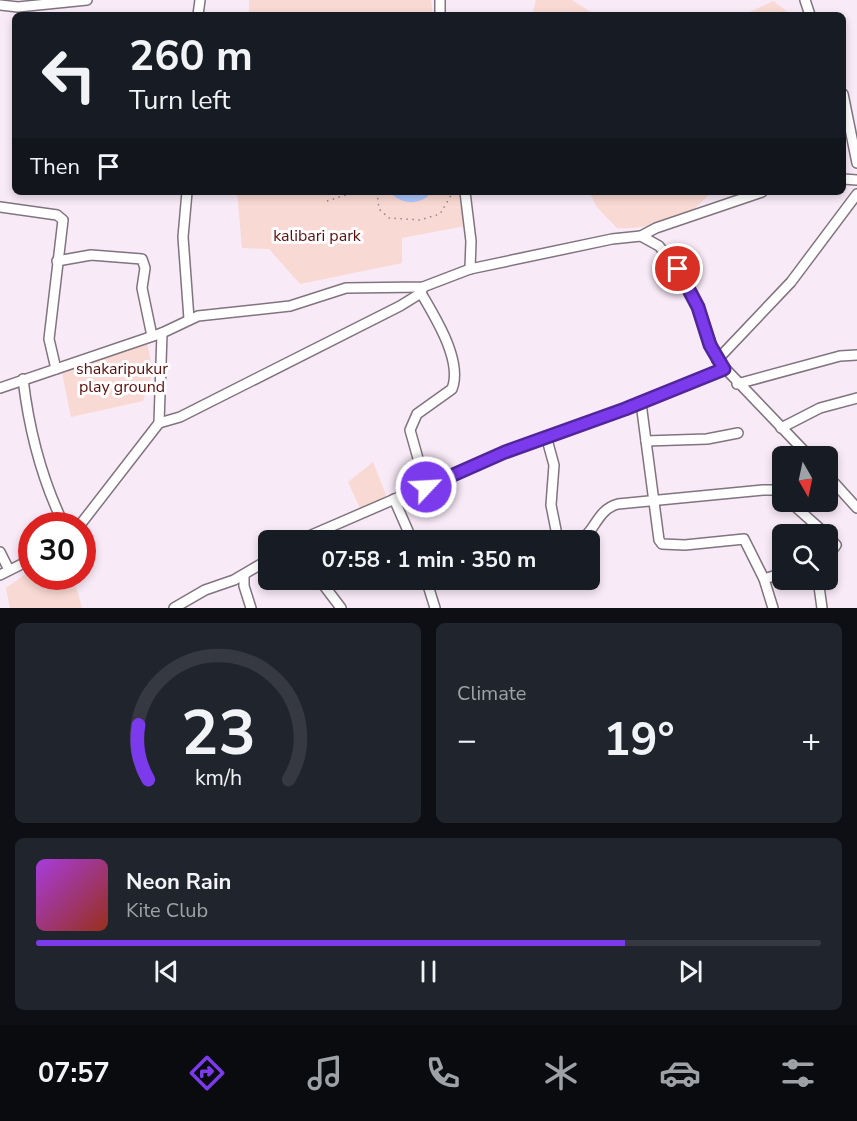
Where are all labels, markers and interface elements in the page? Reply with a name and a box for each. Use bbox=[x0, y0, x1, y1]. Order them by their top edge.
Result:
text: 260 m bbox=[129, 28, 253, 85]
icon: left bbox=[30, 36, 108, 114]
text: Turn left bbox=[129, 82, 230, 119]
icon: arrive bbox=[92, 150, 125, 183]
text: Then bbox=[30, 152, 80, 182]
park label: kalibari park bbox=[273, 225, 362, 247]
pin bbox=[652, 243, 703, 294]
icon: arrive bbox=[661, 252, 694, 285]
park label: shakaripukur play ground bbox=[76, 358, 168, 398]
north arrow bbox=[772, 446, 838, 512]
map controls bbox=[772, 446, 838, 590]
position arrow bbox=[394, 455, 458, 519]
speed limit sign: 30 bbox=[18, 512, 96, 590]
button: search bbox=[772, 524, 838, 590]
text: 07:58 · 1 min · 350 m bbox=[322, 545, 536, 575]
text: Climate bbox=[457, 680, 526, 707]
text: 23 bbox=[181, 691, 255, 776]
text: 19° bbox=[603, 710, 675, 771]
text: − bbox=[457, 718, 477, 763]
text: + bbox=[801, 718, 821, 763]
text: km/h bbox=[194, 763, 242, 793]
text: Neon Rain bbox=[126, 867, 231, 897]
text: Kite Club bbox=[126, 897, 208, 924]
icon: previous bbox=[150, 955, 183, 988]
icon: pause bbox=[412, 955, 445, 988]
icon: next bbox=[674, 955, 707, 988]
icon: directions bbox=[186, 1052, 228, 1094]
icon: music bbox=[304, 1052, 346, 1094]
icon: phone bbox=[422, 1052, 464, 1094]
icon: climate bbox=[540, 1052, 582, 1094]
icon: car bbox=[659, 1052, 701, 1094]
icon: filters bbox=[777, 1052, 819, 1094]
text: 07:57 bbox=[38, 1055, 110, 1092]

